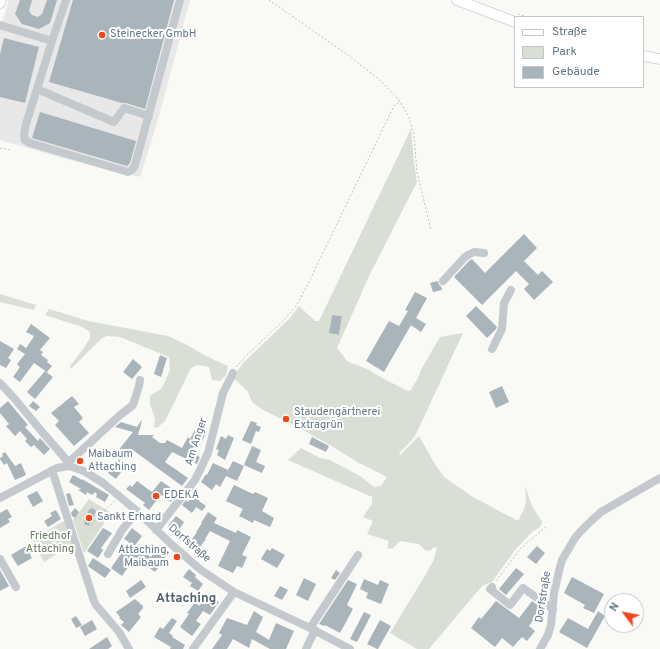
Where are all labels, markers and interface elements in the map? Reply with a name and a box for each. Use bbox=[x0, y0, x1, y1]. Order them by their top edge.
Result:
legend bbox=[514, 16, 644, 88]
text: Straße bbox=[552, 24, 587, 40]
place label: Steinecker GmbH bbox=[110, 28, 196, 42]
marker: Steinecker GmbH bbox=[97, 30, 107, 40]
text: Park bbox=[552, 44, 577, 60]
text: Gebäude bbox=[552, 64, 600, 80]
place label: Staudengärtnerei Extragrün bbox=[294, 406, 380, 432]
marker: Staudengärtnerei Extragrün bbox=[281, 414, 291, 424]
street label: Am Anger bbox=[183, 416, 211, 468]
place label: Maibaum Attaching bbox=[88, 448, 136, 474]
marker: Maibaum Attaching bbox=[75, 456, 85, 466]
place label: EDEKA bbox=[164, 489, 199, 503]
marker: EDEKA bbox=[151, 491, 161, 501]
place label: Sankt Erhard bbox=[97, 511, 161, 525]
marker: Sankt Erhard bbox=[84, 513, 94, 523]
street label: Dorfstraße bbox=[165, 522, 213, 566]
park label: Friedhof Attaching bbox=[26, 530, 74, 556]
place label: Attaching, Maibaum bbox=[118, 544, 169, 570]
marker: Attaching, Maibaum bbox=[172, 552, 182, 562]
street label: Dorfstraße bbox=[533, 570, 555, 624]
district label: Attaching bbox=[156, 591, 216, 607]
north arrow bbox=[604, 593, 644, 633]
text: N bbox=[607, 600, 623, 614]

